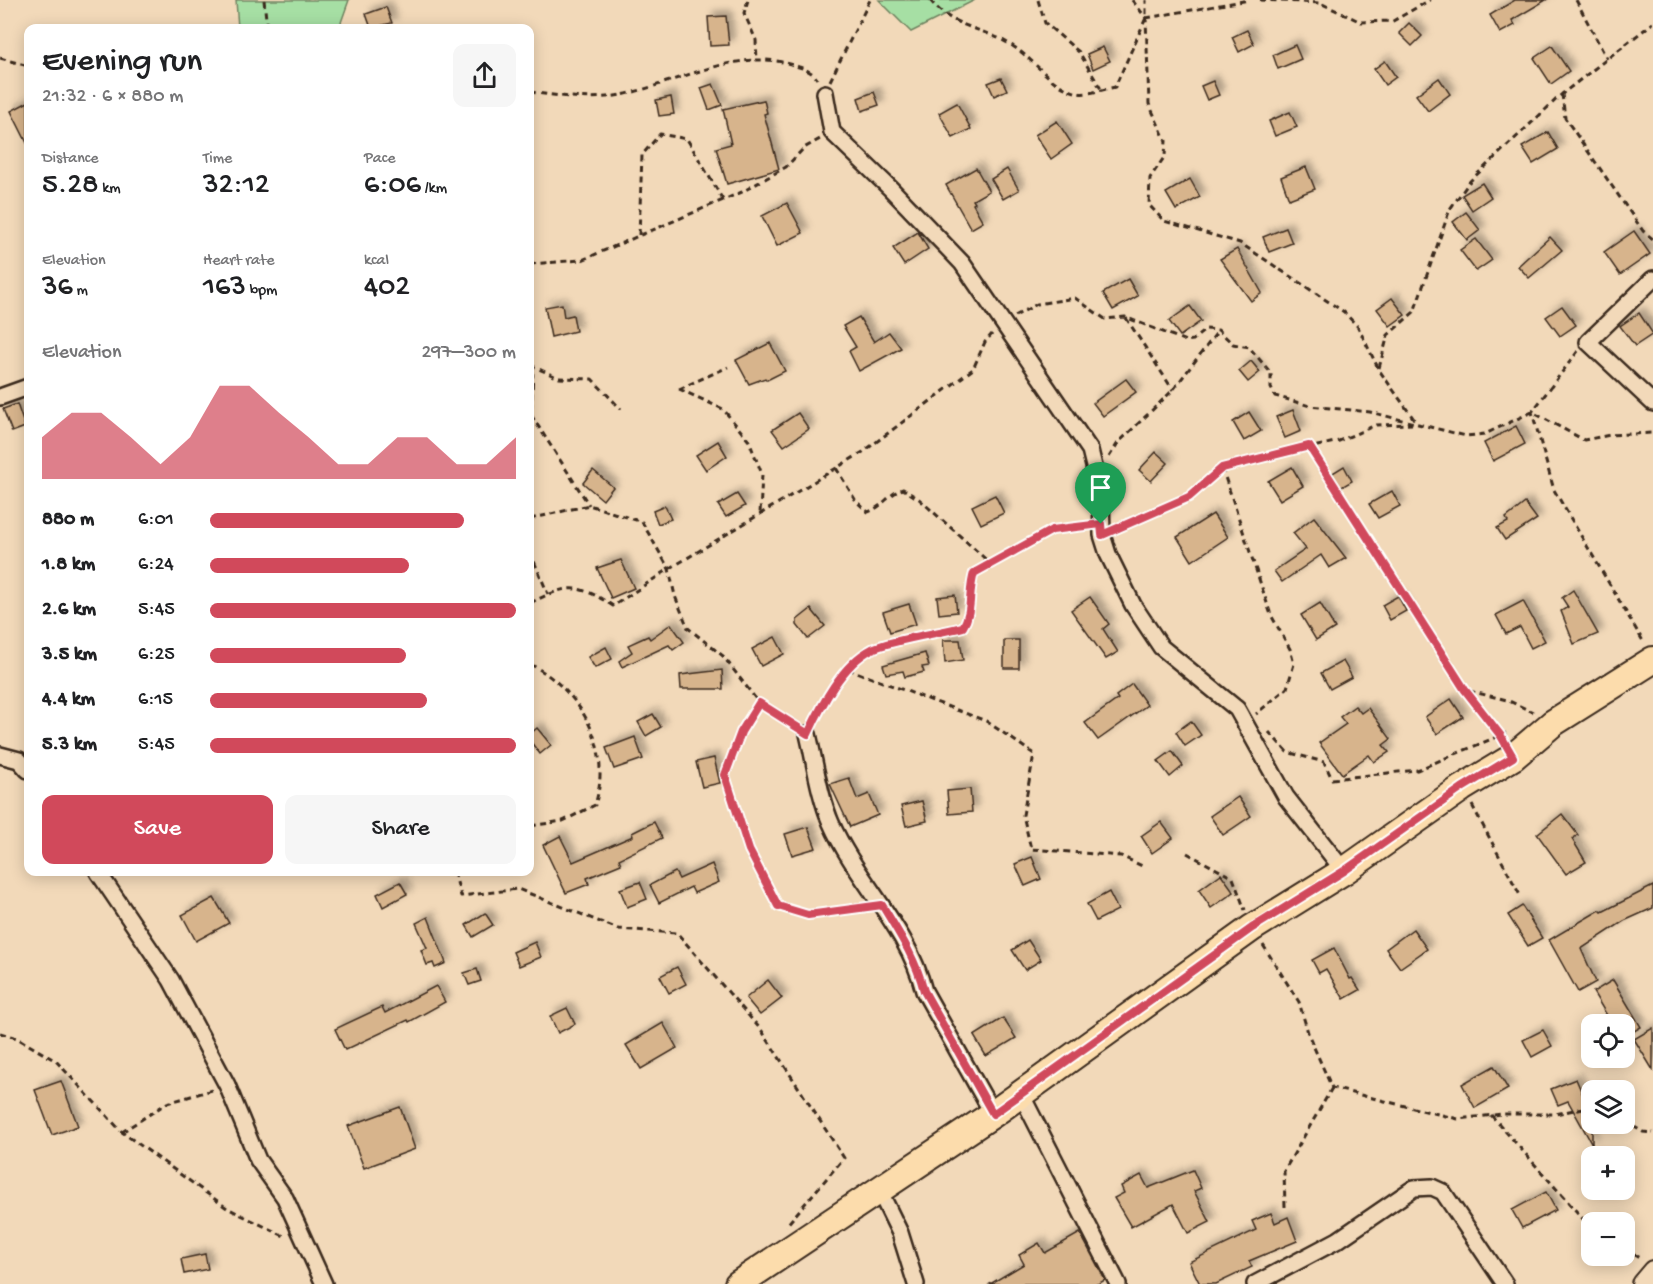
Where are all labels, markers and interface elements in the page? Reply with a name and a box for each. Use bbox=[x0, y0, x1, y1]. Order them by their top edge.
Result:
text: Evening run bbox=[42, 44, 202, 82]
button: share bbox=[453, 44, 516, 107]
text: 21:32 · 6 × 880 m bbox=[42, 86, 184, 109]
text: Distance bbox=[42, 150, 99, 169]
text: Time bbox=[203, 150, 232, 169]
text: Pace bbox=[364, 150, 395, 169]
text: 5.28 bbox=[42, 169, 98, 204]
text: 32:12 bbox=[203, 169, 270, 204]
text: 6:06 bbox=[364, 169, 421, 204]
text: km bbox=[98, 180, 121, 199]
text: /km bbox=[421, 180, 447, 199]
text: Elevation bbox=[42, 252, 106, 271]
text: Heart rate bbox=[203, 252, 275, 271]
text: kcal bbox=[364, 252, 389, 271]
text: 36 bbox=[42, 271, 73, 306]
text: 163 bbox=[203, 271, 246, 306]
text: 402 bbox=[364, 271, 410, 306]
text: m bbox=[73, 282, 88, 301]
text: bpm bbox=[246, 282, 277, 301]
text: Elevation bbox=[42, 342, 122, 365]
text: 297–300 m bbox=[421, 342, 516, 365]
pin bbox=[1075, 462, 1126, 524]
icon: arrive bbox=[1084, 471, 1117, 504]
text: 880 m bbox=[42, 509, 94, 532]
text: 6:01 bbox=[138, 509, 174, 532]
text: 1.8 km bbox=[42, 554, 95, 577]
text: 6:24 bbox=[138, 554, 174, 577]
text: 2.6 km bbox=[42, 599, 96, 622]
text: 5:45 bbox=[138, 599, 175, 622]
text: 3.5 km bbox=[42, 644, 97, 667]
text: 6:25 bbox=[138, 644, 175, 667]
text: 4.4 km bbox=[42, 689, 95, 712]
text: 6:15 bbox=[138, 689, 173, 712]
text: 5.3 km bbox=[42, 734, 97, 757]
text: 5:45 bbox=[138, 734, 175, 757]
button: Save bbox=[42, 795, 273, 864]
button: Share bbox=[285, 795, 516, 864]
map controls bbox=[1581, 1014, 1635, 1266]
button: locate bbox=[1581, 1014, 1635, 1068]
button: layers bbox=[1581, 1080, 1635, 1134]
button: + bbox=[1581, 1146, 1635, 1200]
button: − bbox=[1581, 1212, 1635, 1266]

